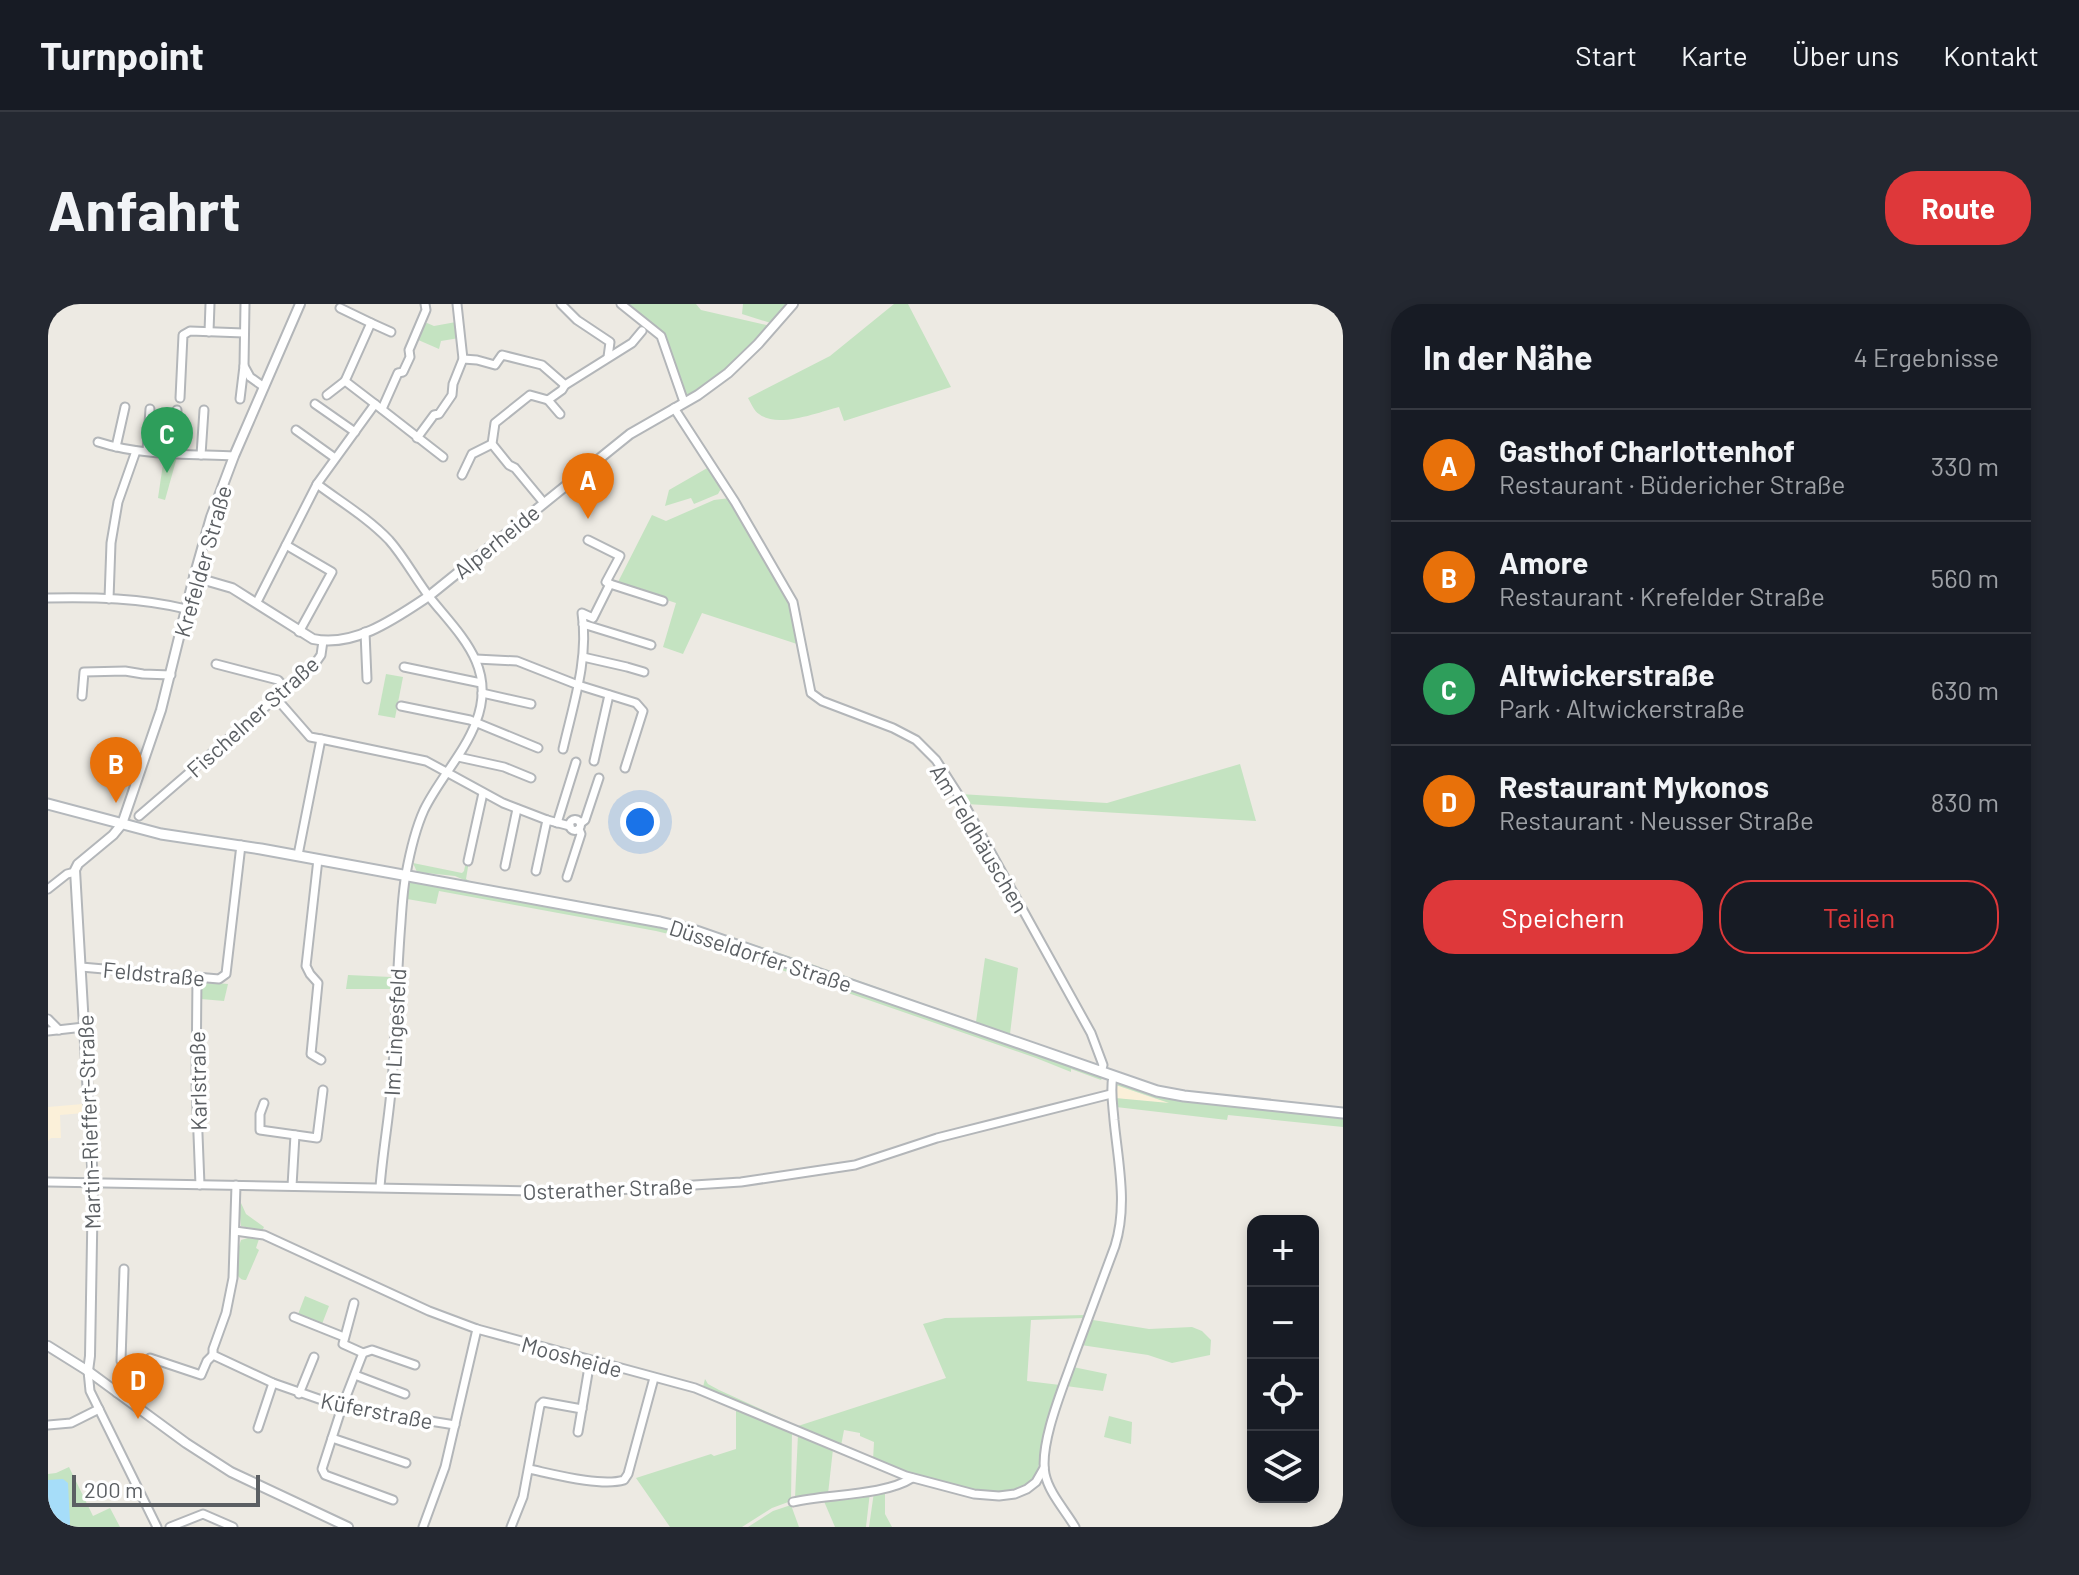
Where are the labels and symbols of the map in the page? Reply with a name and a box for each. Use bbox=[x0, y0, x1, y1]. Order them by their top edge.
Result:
pin: C bbox=[141, 407, 193, 473]
pin: A bbox=[562, 453, 614, 519]
street label: Krefelder Straße bbox=[168, 482, 236, 640]
street label: Alperheide bbox=[448, 499, 544, 583]
street label: Fischelner Straße bbox=[181, 650, 323, 782]
pin: B bbox=[90, 737, 142, 803]
street label: Am Feldhäuschen bbox=[925, 759, 1035, 917]
your location bbox=[620, 802, 660, 842]
street label: Düsseldorfer Straße bbox=[667, 913, 855, 997]
street label: Feldstraße bbox=[102, 956, 206, 990]
street label: Im Lingesfeld bbox=[378, 968, 410, 1096]
street label: Martin-Rieffert-Straße bbox=[71, 1014, 105, 1230]
street label: Karlstraße bbox=[183, 1031, 211, 1131]
street label: Osterather Straße bbox=[522, 1172, 694, 1204]
street label: Moosheide bbox=[519, 1330, 625, 1382]
pin: D bbox=[112, 1353, 164, 1419]
street label: Küferstraße bbox=[319, 1386, 435, 1434]
scale bar bbox=[72, 1471, 260, 1507]

